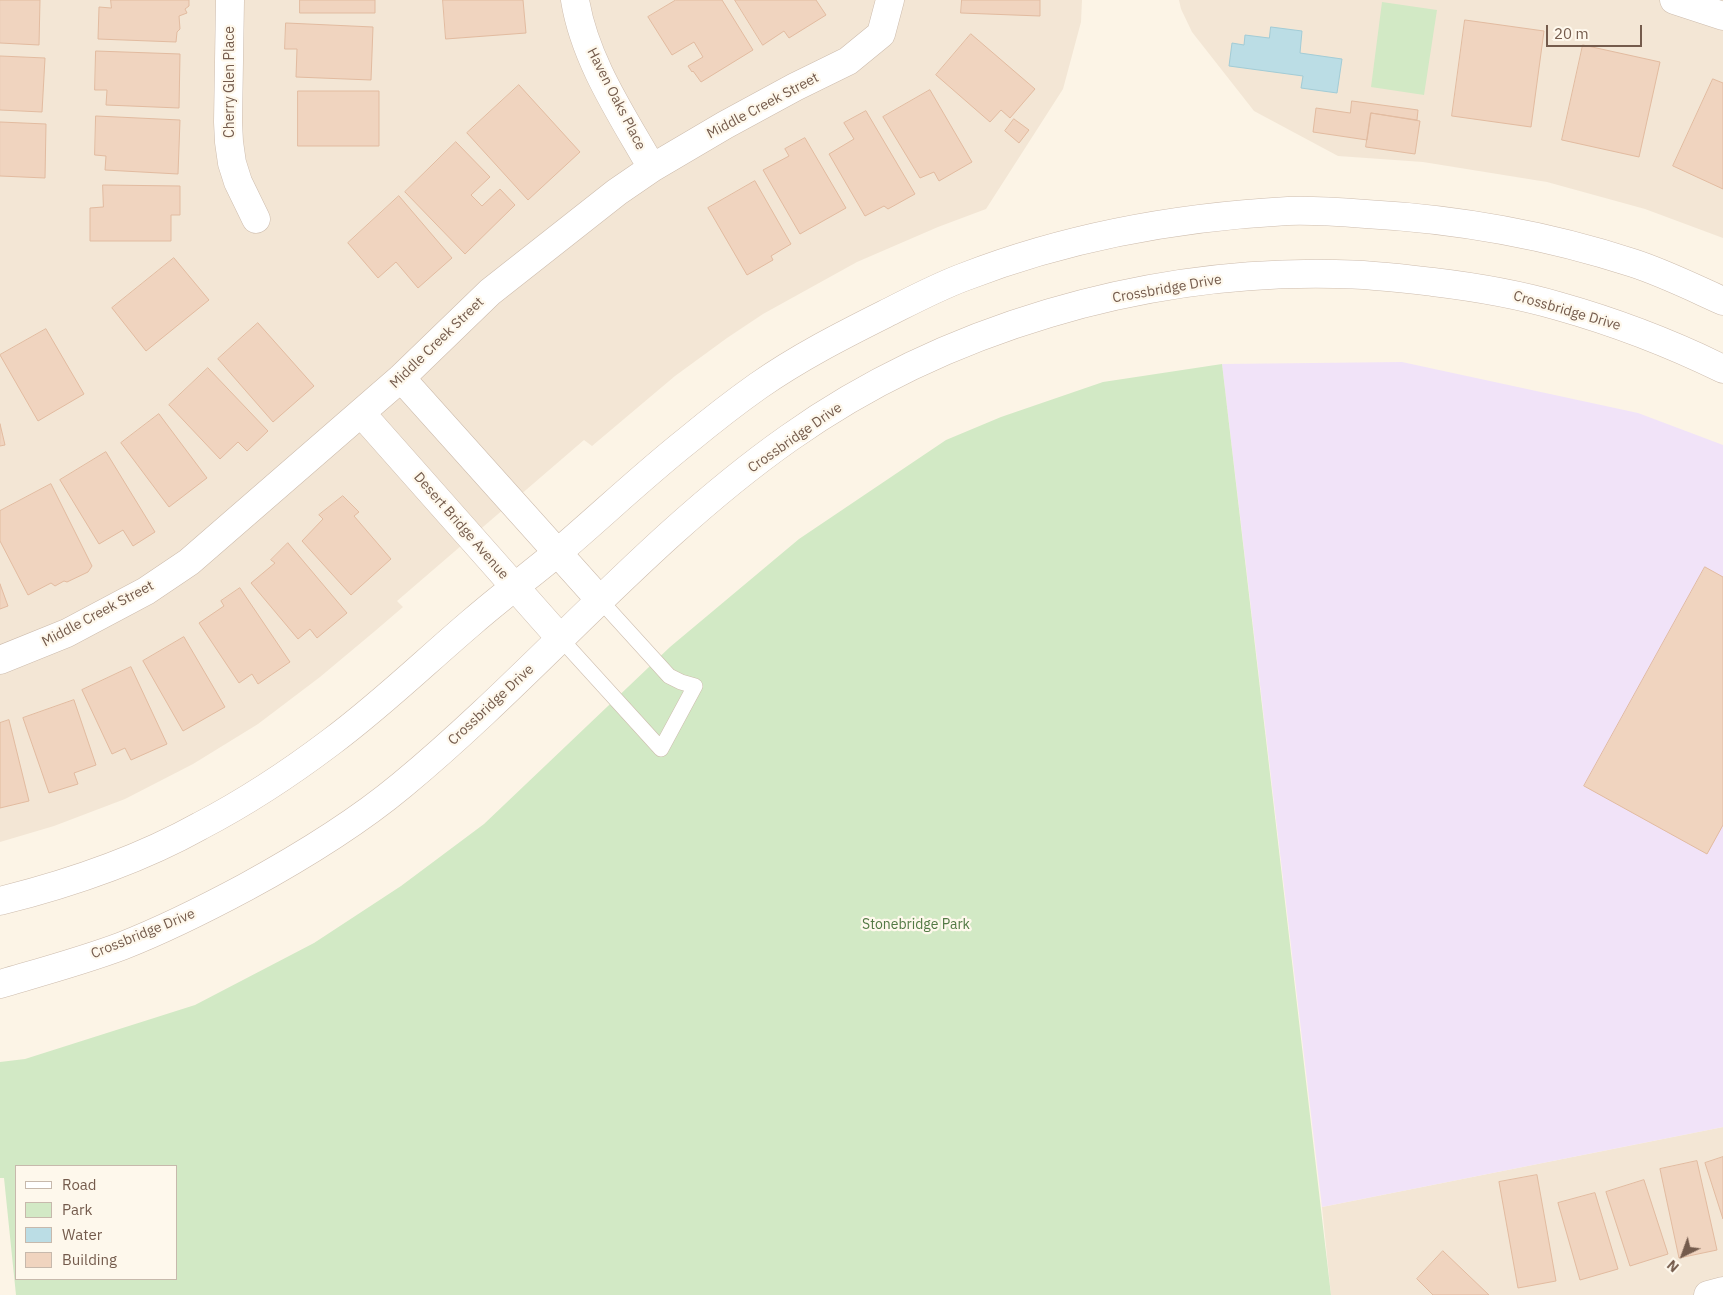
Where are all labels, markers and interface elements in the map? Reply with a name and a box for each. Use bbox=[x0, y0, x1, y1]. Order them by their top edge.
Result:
scale bar bbox=[1548, 15, 1644, 47]
text: 20 m bbox=[1554, 24, 1589, 43]
street label: Cherry Glen Place bbox=[222, 26, 238, 138]
street label: Haven Oaks Place bbox=[583, 45, 649, 153]
street label: Middle Creek Street bbox=[704, 69, 822, 143]
street label: Crossbridge Drive bbox=[1111, 271, 1223, 307]
street label: Crossbridge Drive bbox=[1511, 288, 1623, 334]
street label: Middle Creek Street bbox=[387, 294, 487, 392]
street label: Crossbridge Drive bbox=[745, 399, 845, 477]
street label: Desert Bridge Avenue bbox=[410, 469, 512, 583]
street label: Middle Creek Street bbox=[39, 577, 157, 651]
street label: Crossbridge Drive bbox=[445, 661, 537, 749]
street label: Crossbridge Drive bbox=[88, 905, 198, 963]
park label: Stonebridge Park bbox=[862, 917, 970, 933]
legend bbox=[15, 1165, 178, 1280]
text: Road bbox=[62, 1175, 97, 1194]
text: Park bbox=[62, 1200, 92, 1219]
text: Water bbox=[62, 1225, 102, 1244]
north arrow bbox=[1658, 1230, 1708, 1280]
text: Building bbox=[62, 1250, 117, 1269]
text: N bbox=[1663, 1256, 1683, 1276]

